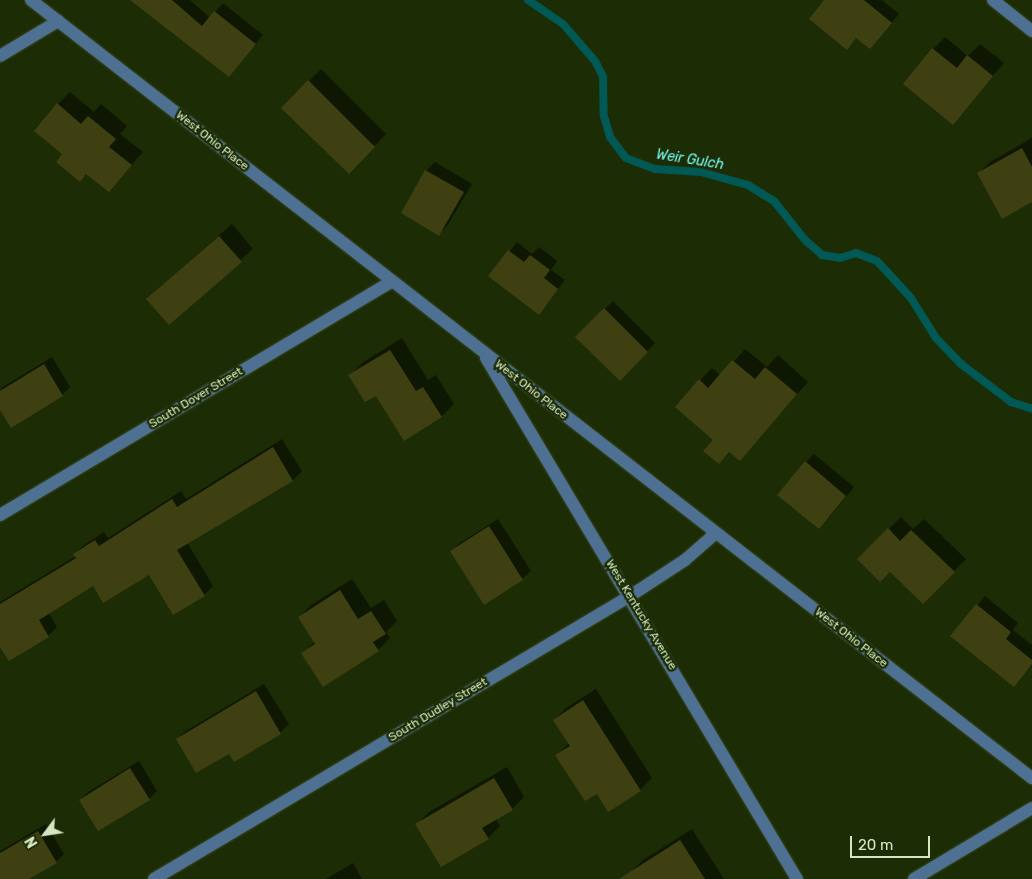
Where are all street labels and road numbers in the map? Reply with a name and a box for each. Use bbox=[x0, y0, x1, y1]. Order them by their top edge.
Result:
street label: West Ohio Place bbox=[173, 108, 251, 174]
street label: West Ohio Place bbox=[492, 357, 570, 423]
street label: South Dover Street bbox=[147, 364, 245, 432]
street label: West Kentucky Avenue bbox=[602, 557, 680, 673]
street label: West Ohio Place bbox=[812, 605, 890, 671]
street label: South Dudley Street bbox=[386, 675, 490, 745]

